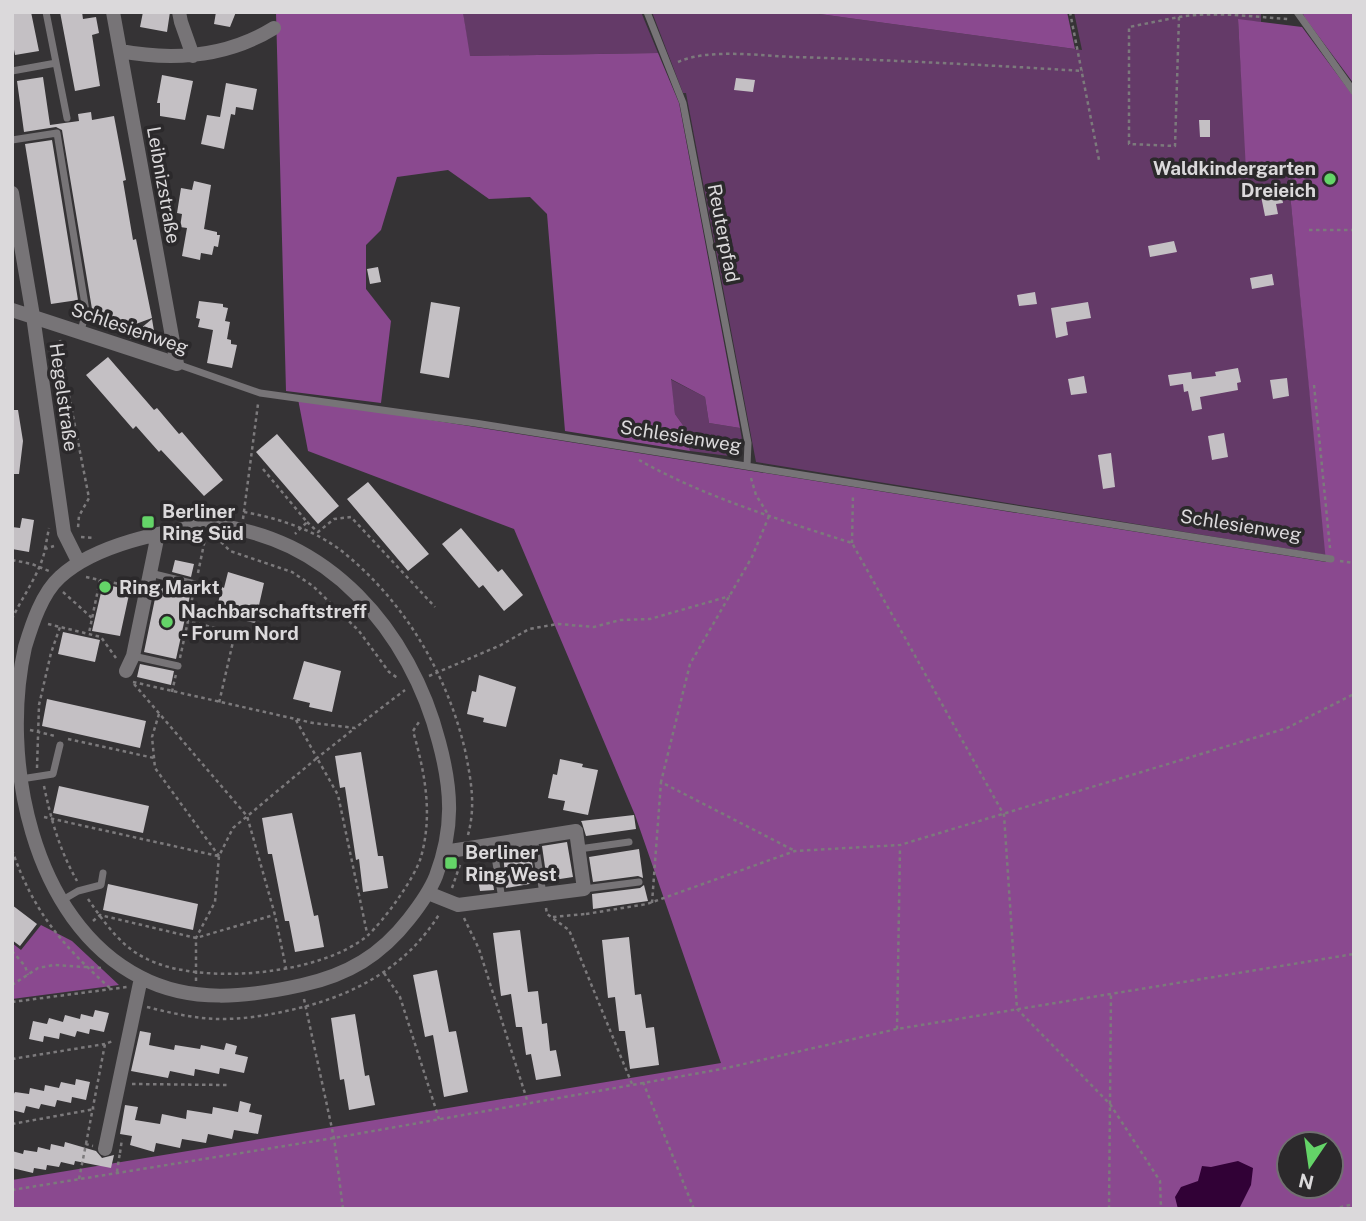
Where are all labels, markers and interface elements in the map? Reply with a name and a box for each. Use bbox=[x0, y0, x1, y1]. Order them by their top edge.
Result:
street label: Leibnizstraße bbox=[143, 125, 185, 245]
place label: Waldkindergarten Dreieich bbox=[1153, 157, 1316, 201]
marker: Waldkindergarten Dreieich bbox=[1322, 171, 1338, 187]
street label: Reuterpfad bbox=[704, 182, 744, 284]
street label: Schlesienweg bbox=[68, 298, 192, 358]
street label: Hegelstraße bbox=[46, 341, 82, 453]
street label: Schlesienweg bbox=[619, 416, 744, 456]
place label: Berliner Ring Süd bbox=[162, 500, 244, 544]
street label: Schlesienweg bbox=[1179, 505, 1304, 545]
marker: Berliner Ring Süd bbox=[140, 514, 156, 530]
place label: Ring Markt bbox=[119, 576, 220, 598]
marker: Ring Markt bbox=[97, 579, 113, 595]
place label: Nachbarschaftstreff - Forum Nord bbox=[181, 600, 367, 644]
marker: Nachbarschaftstreff - Forum Nord bbox=[159, 614, 175, 630]
place label: Berliner Ring West bbox=[465, 841, 557, 885]
marker: Berliner Ring West bbox=[443, 855, 459, 871]
north arrow bbox=[1275, 1130, 1345, 1200]
text: N bbox=[1296, 1169, 1316, 1194]

